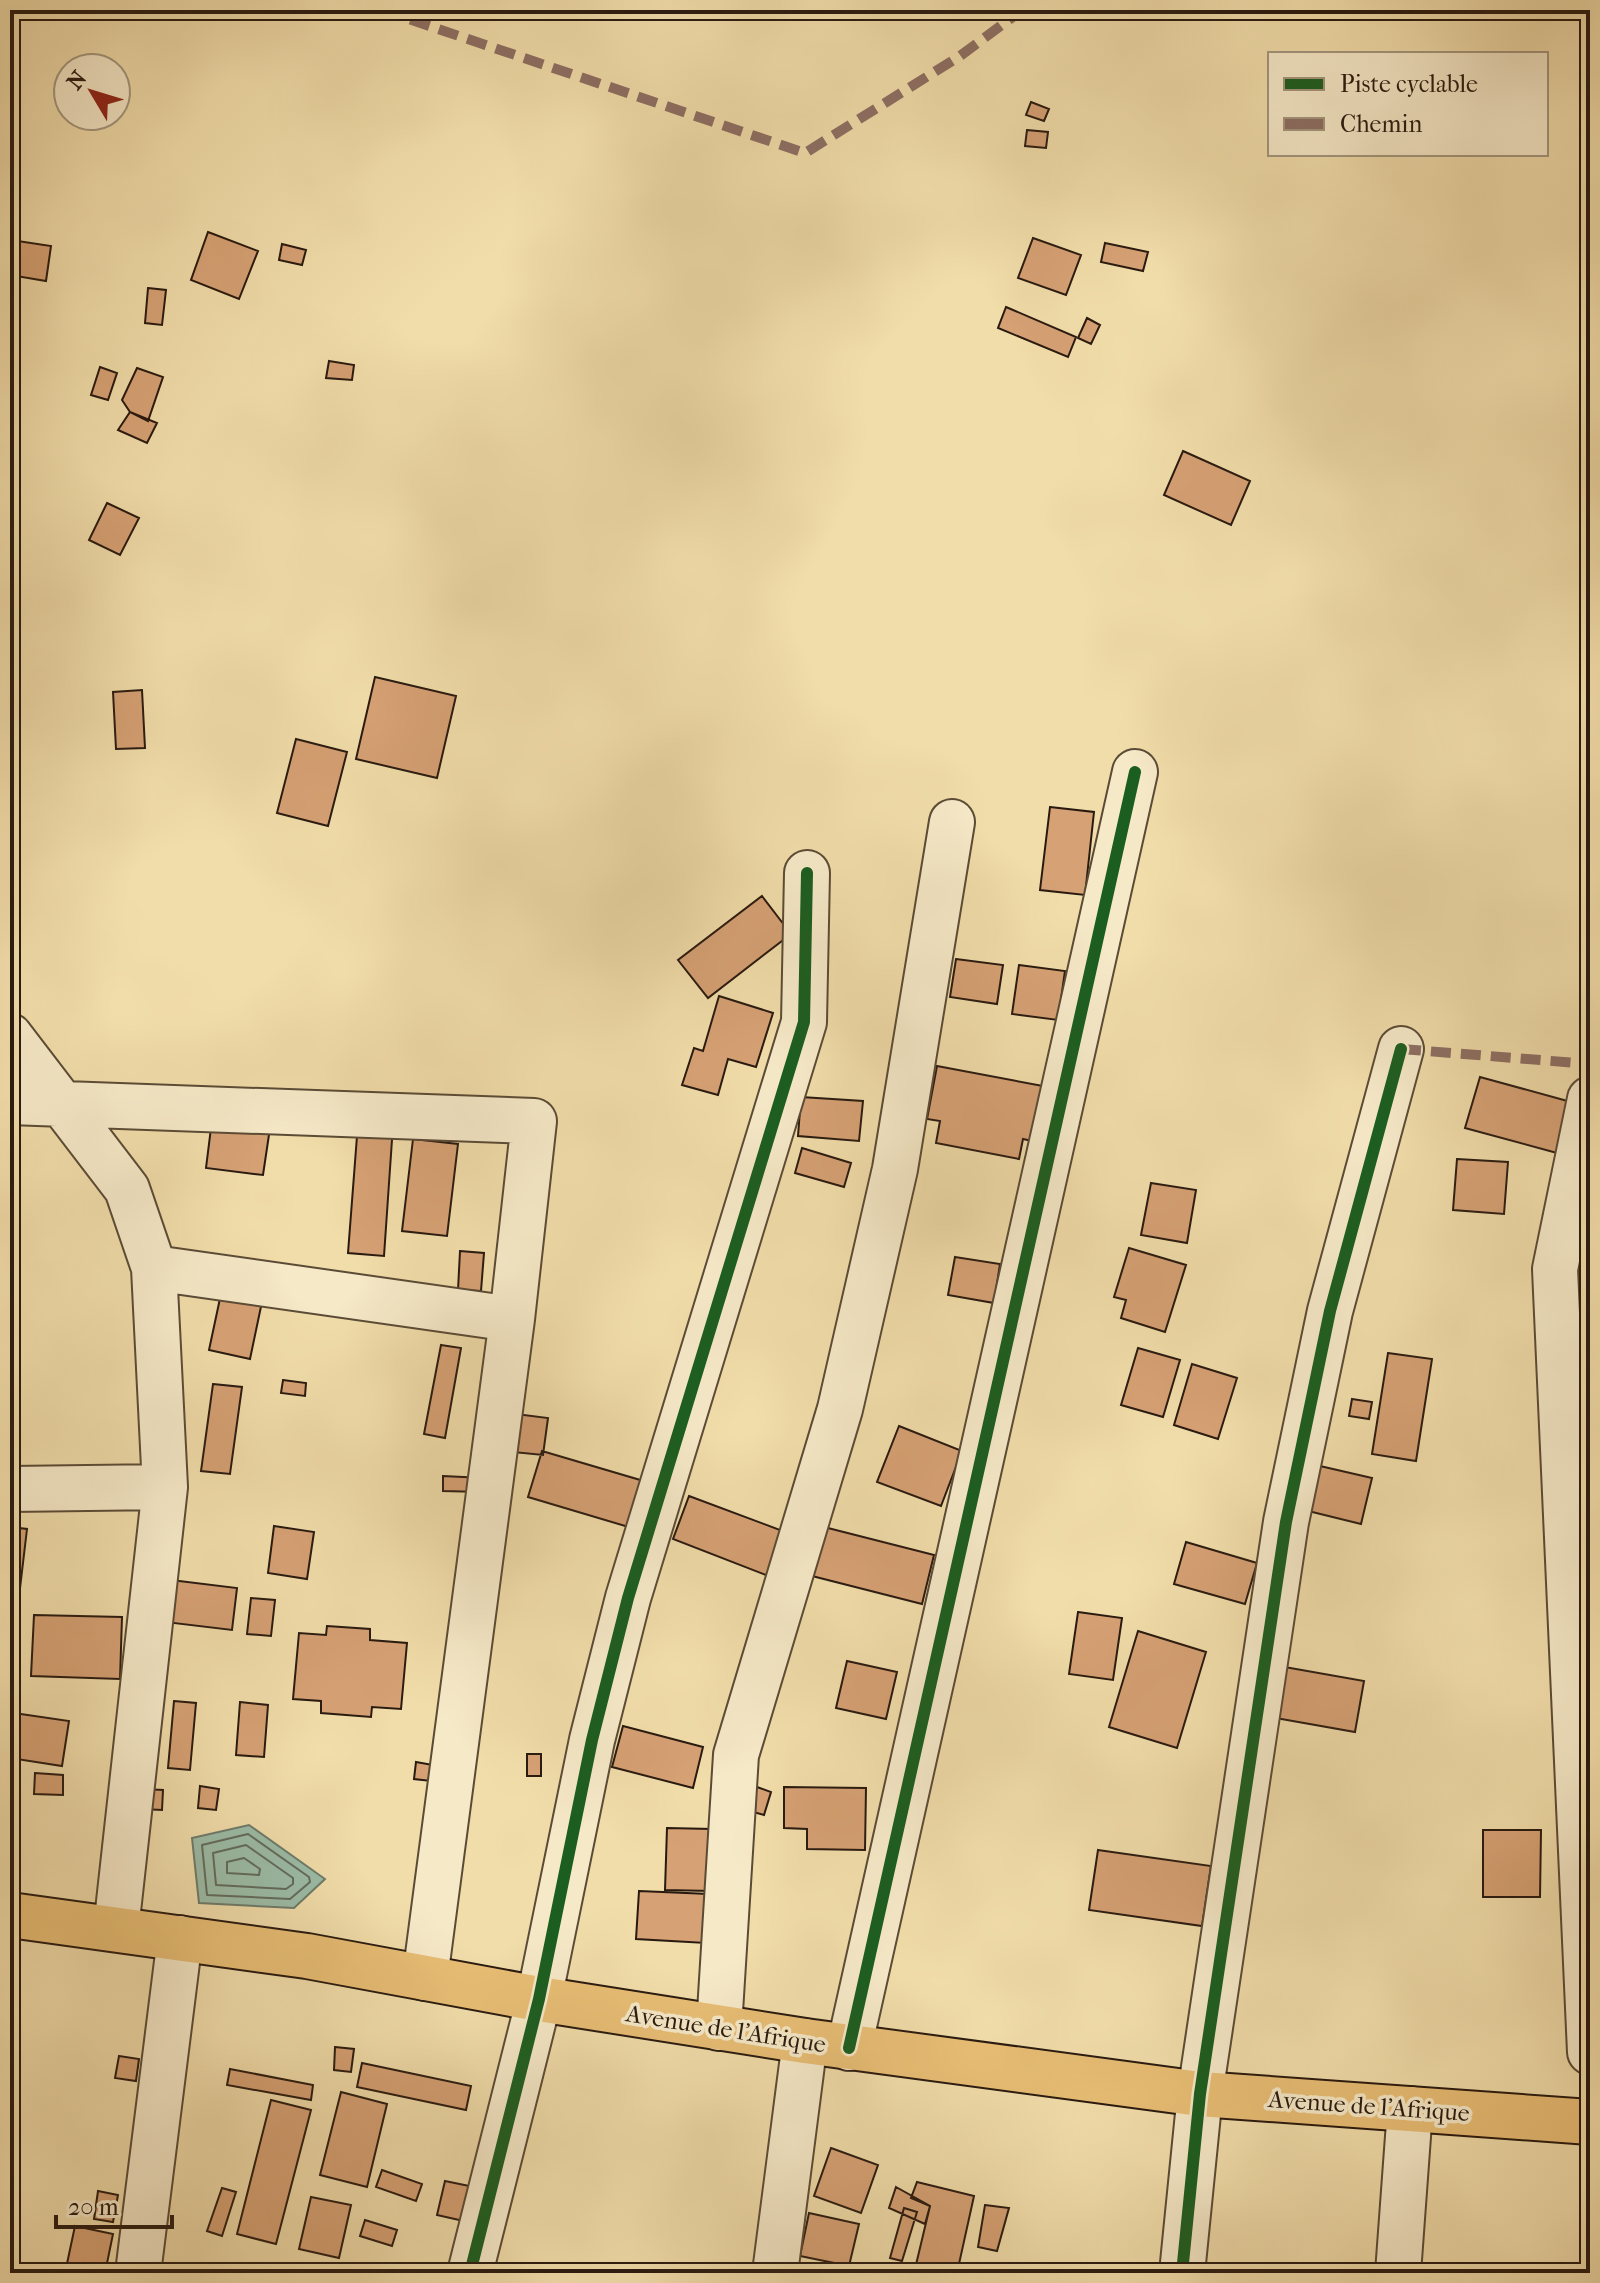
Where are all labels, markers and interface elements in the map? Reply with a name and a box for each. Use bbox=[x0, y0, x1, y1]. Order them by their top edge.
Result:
north arrow bbox=[52, 52, 132, 132]
legend bbox=[1268, 52, 1548, 156]
text: N bbox=[62, 65, 93, 95]
text: Piste cyclable bbox=[1340, 70, 1478, 98]
text: Chemin bbox=[1340, 110, 1422, 138]
street label: Avenue de l'Afrique bbox=[623, 1999, 828, 2059]
street label: Avenue de l'Afrique bbox=[1266, 2085, 1471, 2127]
scale bar bbox=[56, 2179, 172, 2229]
text: 20 m bbox=[68, 2193, 119, 2221]

